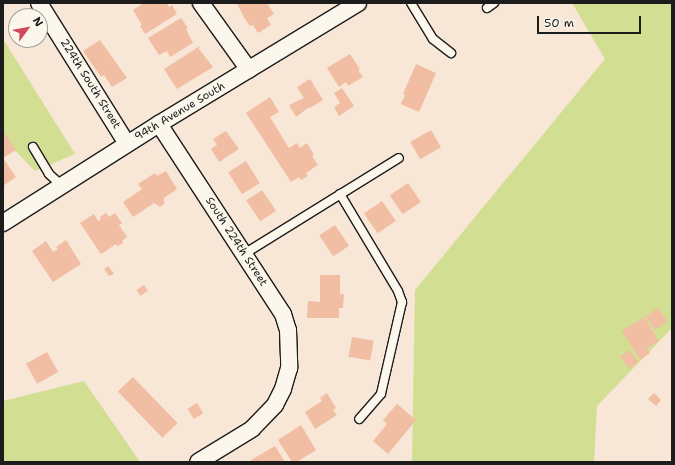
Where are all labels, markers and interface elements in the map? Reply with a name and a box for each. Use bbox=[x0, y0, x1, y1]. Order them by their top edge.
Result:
north arrow bbox=[8, 8, 48, 48]
scale bar bbox=[539, 8, 643, 34]
text: N bbox=[29, 14, 46, 30]
text: 50 m bbox=[544, 15, 574, 31]
street label: 224th South Street bbox=[57, 37, 123, 131]
street label: 94th Avenue South bbox=[132, 80, 228, 144]
street label: South 224th Street bbox=[202, 195, 270, 289]

